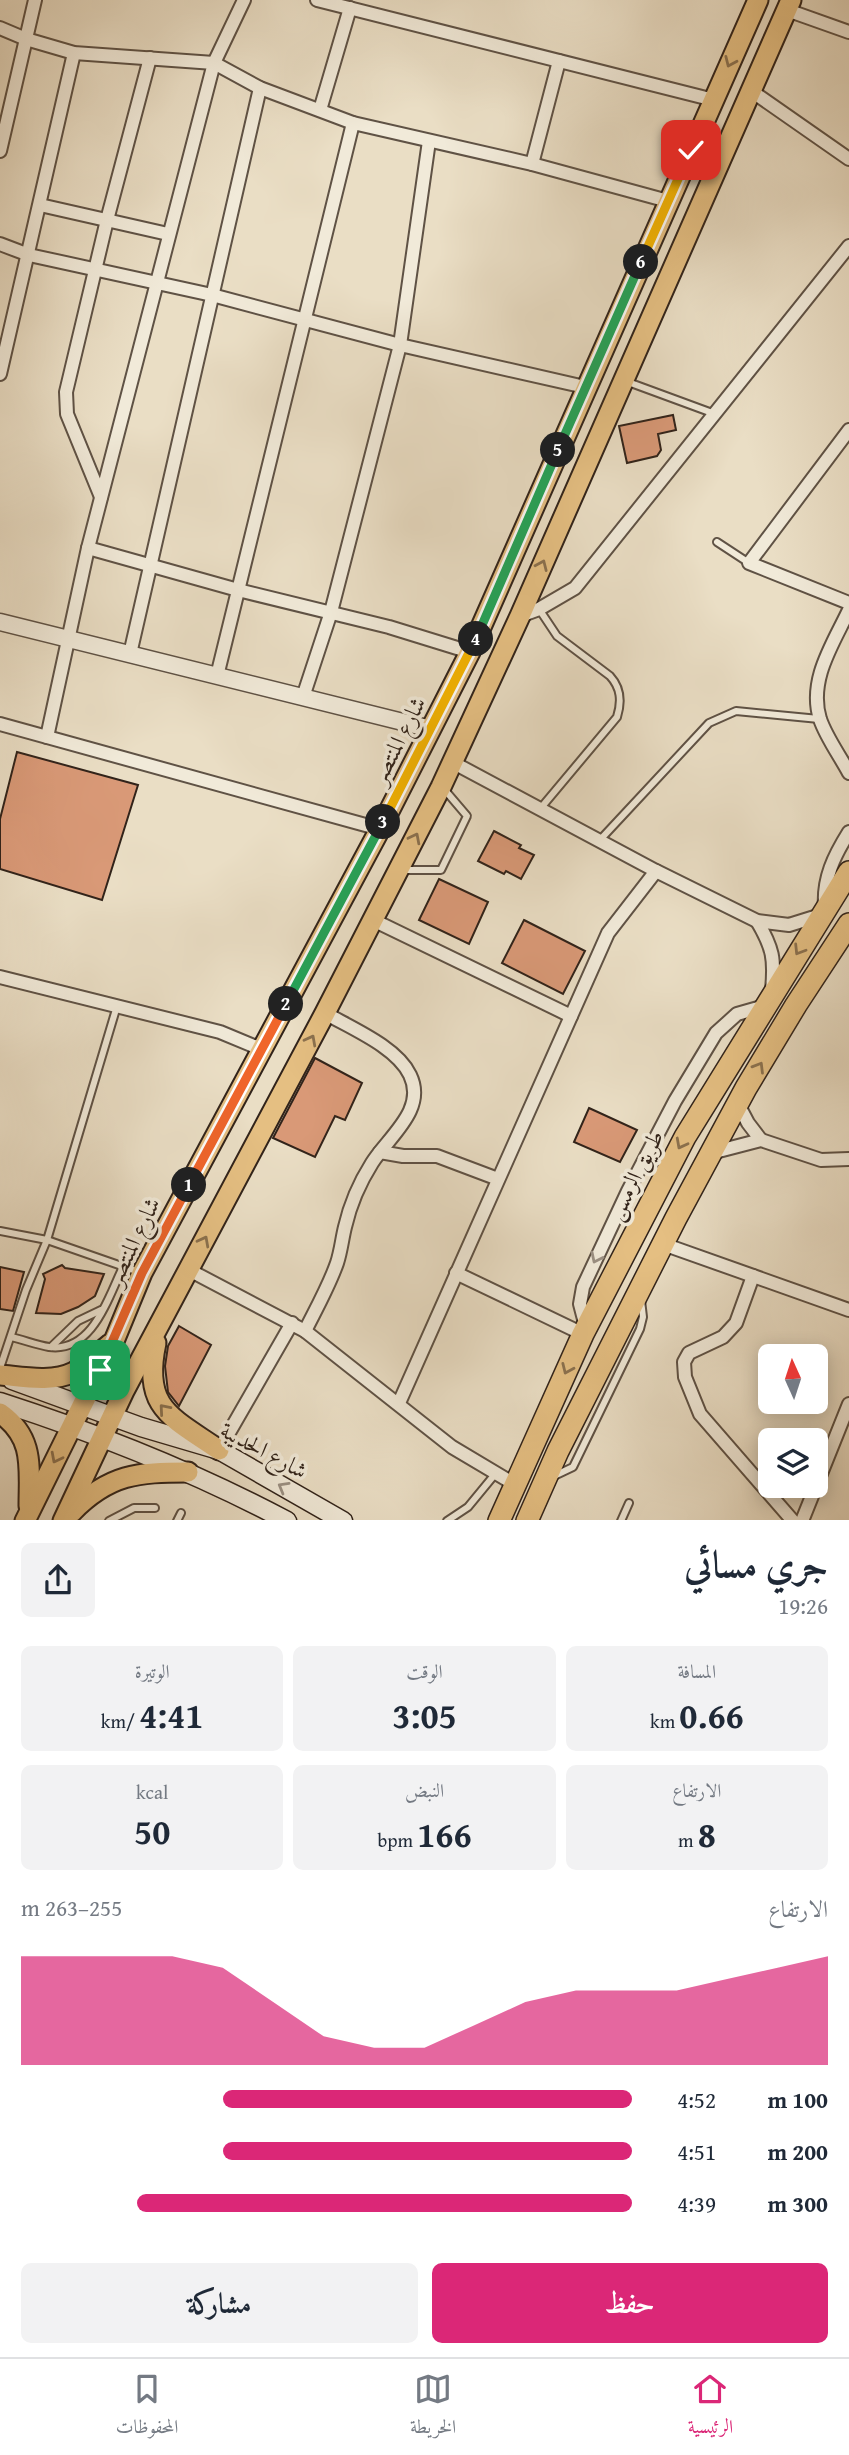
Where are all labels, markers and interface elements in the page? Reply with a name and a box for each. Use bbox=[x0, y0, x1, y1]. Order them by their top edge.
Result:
one-way arrow bbox=[724, 55, 738, 68]
pin bbox=[661, 120, 721, 180]
icon: check bbox=[672, 131, 710, 169]
pin: 6 bbox=[624, 244, 658, 280]
text: 6 bbox=[636, 247, 645, 275]
pin: 5 bbox=[540, 433, 576, 468]
text: 5 bbox=[553, 435, 562, 463]
one-way arrow bbox=[534, 559, 548, 572]
pin: 4 bbox=[458, 622, 494, 656]
text: 4 bbox=[471, 624, 480, 652]
street label: شارع المنتصر bbox=[361, 690, 437, 793]
pin: 3 bbox=[366, 804, 400, 840]
text: 3 bbox=[378, 807, 387, 835]
one-way arrow bbox=[407, 833, 421, 845]
one-way arrow bbox=[794, 942, 807, 955]
pin: 2 bbox=[268, 986, 304, 1021]
text: 2 bbox=[281, 989, 290, 1017]
one-way arrow bbox=[302, 1035, 316, 1047]
one-way arrow bbox=[750, 1062, 763, 1075]
street label: طريق الرمس bbox=[598, 1124, 671, 1226]
one-way arrow bbox=[676, 1137, 689, 1149]
pin: 1 bbox=[172, 1168, 206, 1202]
text: 1 bbox=[184, 1170, 193, 1198]
street label: شارع المنتصر bbox=[96, 1191, 172, 1294]
one-way arrow bbox=[196, 1236, 210, 1248]
one-way arrow bbox=[591, 1251, 605, 1263]
pin bbox=[70, 1340, 130, 1400]
north arrow bbox=[758, 1344, 828, 1414]
map controls bbox=[758, 1344, 828, 1498]
icon: arrive bbox=[81, 1351, 119, 1389]
one-way arrow bbox=[561, 1362, 575, 1374]
one-way arrow bbox=[160, 1405, 172, 1418]
street label: شارع الحديبة bbox=[213, 1413, 314, 1490]
button: layers bbox=[758, 1428, 828, 1498]
one-way arrow bbox=[51, 1451, 65, 1463]
one-way arrow bbox=[278, 1482, 291, 1495]
text: جري مسائي bbox=[684, 1535, 828, 1591]
button: share bbox=[21, 1543, 95, 1617]
text: 19:26 bbox=[778, 1589, 828, 1622]
text: الوتيرة bbox=[135, 1657, 170, 1685]
text: الوقت bbox=[406, 1657, 443, 1685]
text: المسافة bbox=[677, 1657, 716, 1685]
text: 4:41 bbox=[139, 1690, 203, 1741]
text: 3:05 bbox=[392, 1690, 457, 1741]
text: 0.66 bbox=[679, 1690, 744, 1741]
text: /km bbox=[101, 1707, 139, 1735]
text: km bbox=[650, 1707, 679, 1735]
text: النبض bbox=[405, 1776, 444, 1804]
text: الارتفاع bbox=[672, 1776, 721, 1804]
text: kcal bbox=[136, 1778, 168, 1806]
text: 50 bbox=[134, 1806, 170, 1857]
text: 166 bbox=[417, 1809, 472, 1860]
text: 8 bbox=[698, 1809, 716, 1860]
text: bpm bbox=[377, 1826, 417, 1854]
text: m bbox=[678, 1826, 698, 1854]
text: 255–263 m bbox=[21, 1891, 122, 1924]
text: الارتفاع bbox=[768, 1892, 828, 1925]
text: 4:52 bbox=[677, 2083, 716, 2116]
text: 100 m bbox=[767, 2083, 828, 2116]
text: 4:51 bbox=[677, 2135, 716, 2168]
text: 200 m bbox=[767, 2135, 828, 2168]
text: 4:39 bbox=[677, 2187, 716, 2220]
text: 300 m bbox=[767, 2187, 828, 2220]
button: مشاركة bbox=[21, 2263, 418, 2343]
button: حفظ bbox=[432, 2263, 828, 2343]
tab: المحفوظات bbox=[116, 2370, 178, 2445]
tab: الخريطة bbox=[410, 2370, 456, 2445]
tab: الرئيسية bbox=[688, 2370, 733, 2445]

